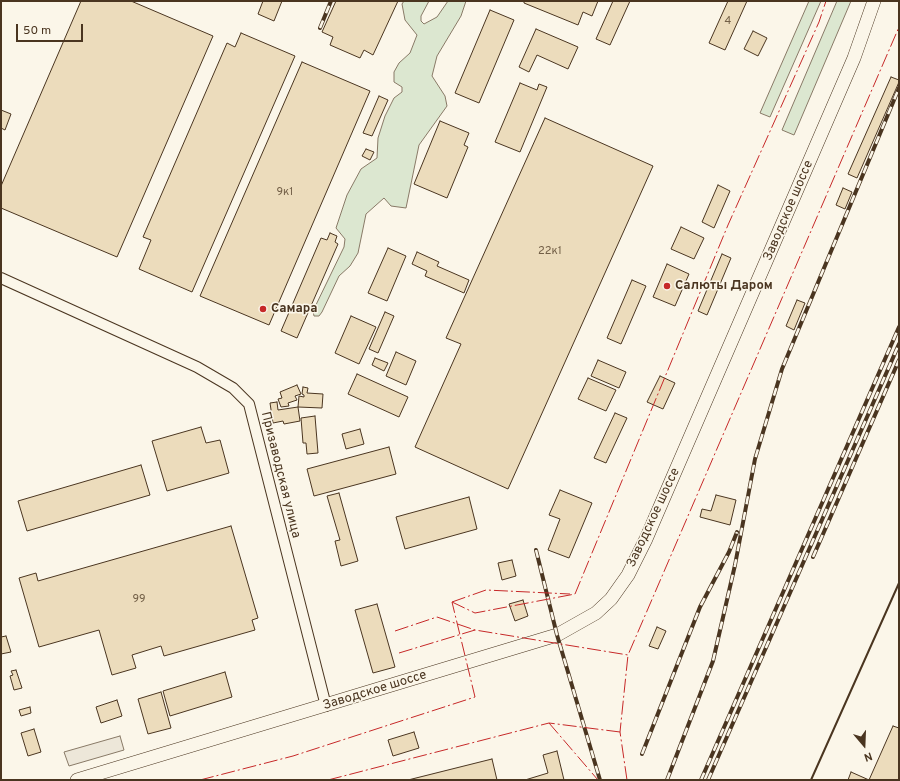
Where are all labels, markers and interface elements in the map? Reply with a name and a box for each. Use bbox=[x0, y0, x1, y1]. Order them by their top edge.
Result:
house number: 4 bbox=[725, 15, 731, 29]
scale bar bbox=[18, 16, 85, 42]
text: 50 m bbox=[23, 23, 51, 39]
street label: Заводское шоссе bbox=[761, 158, 817, 264]
house number: 9к1 bbox=[277, 186, 293, 200]
house number: 22к1 bbox=[538, 245, 562, 259]
place label: Салюты Даром bbox=[675, 278, 773, 294]
marker: Салюты Даром bbox=[662, 281, 672, 291]
place label: Самара bbox=[271, 301, 318, 317]
marker: Самара bbox=[258, 304, 268, 314]
street label: Призаводская улица bbox=[257, 410, 303, 540]
street label: Заводское шоссе bbox=[624, 466, 684, 570]
house number: 99 bbox=[132, 593, 146, 607]
street label: Заводское шоссе bbox=[321, 668, 429, 714]
north arrow bbox=[844, 725, 884, 765]
text: N bbox=[862, 748, 874, 764]

